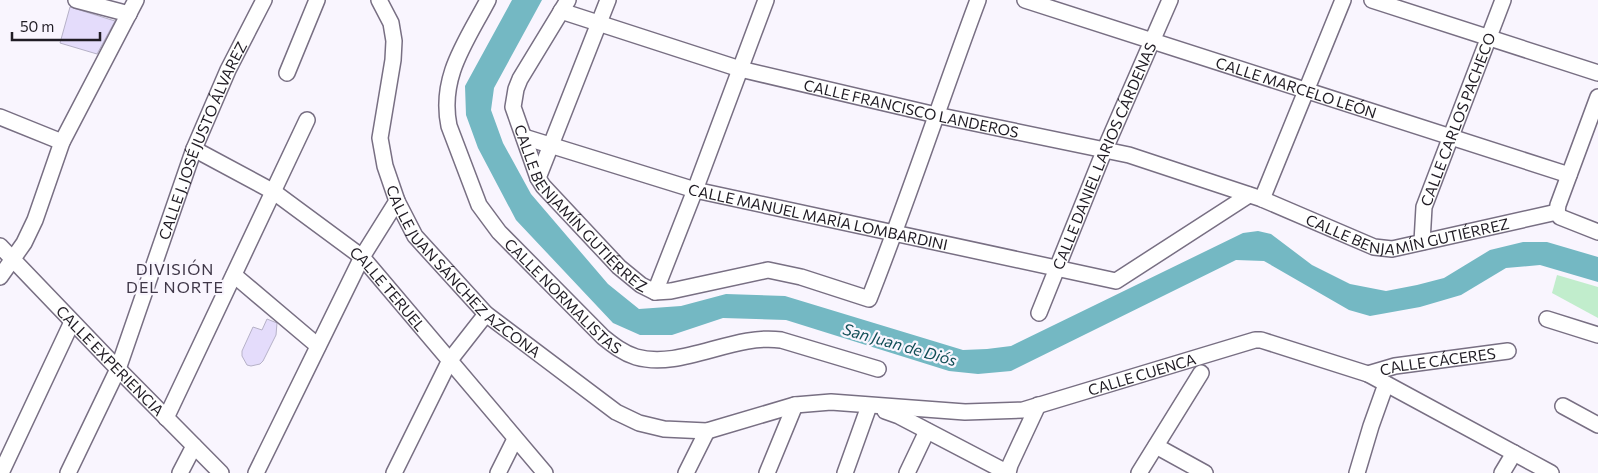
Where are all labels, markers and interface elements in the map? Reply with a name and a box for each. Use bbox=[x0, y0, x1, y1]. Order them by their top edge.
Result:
scale bar bbox=[12, 10, 100, 42]
text: 50 m bbox=[20, 17, 54, 35]
street label: CALLE CARLOS PACHECO bbox=[1416, 30, 1499, 208]
street label: CALLE J. JOSÉ JUSTO ÁLVAREZ bbox=[154, 38, 250, 242]
street label: CALLE DANIEL LARIOS CÁRDENAS bbox=[1048, 39, 1160, 272]
street label: CALLE MARCELO LEÓN bbox=[1214, 53, 1379, 122]
street label: CALLE FRANCISCO LANDEROS bbox=[802, 75, 1021, 141]
street label: CALLE BENJAMÍN GUTIÉRREZ bbox=[511, 122, 650, 296]
street label: CALLE MANUEL MARÍA LOMBARDINI bbox=[686, 180, 949, 253]
street label: CALLE JUAN SÁNCHEZ AZCONA bbox=[383, 183, 544, 361]
street label: CALLE BENJAMÍN GUTIÉRREZ bbox=[1302, 206, 1514, 232]
text: CALLE BENJAMÍN GUTIÉRREZ bbox=[1303, 210, 1511, 258]
street label: CALLE NORMALISTAS bbox=[501, 234, 625, 357]
street label: CALLE TERUEL bbox=[347, 242, 430, 335]
district label: DIVISIÓN DEL NORTE bbox=[126, 259, 224, 296]
street label: CALLE EXPERIENCIA bbox=[53, 302, 168, 419]
water label: San Juan de Diós bbox=[841, 319, 959, 369]
street label: CALLE CÁCERES bbox=[1378, 344, 1497, 379]
street label: CALLE CUENCA bbox=[1086, 349, 1198, 399]

